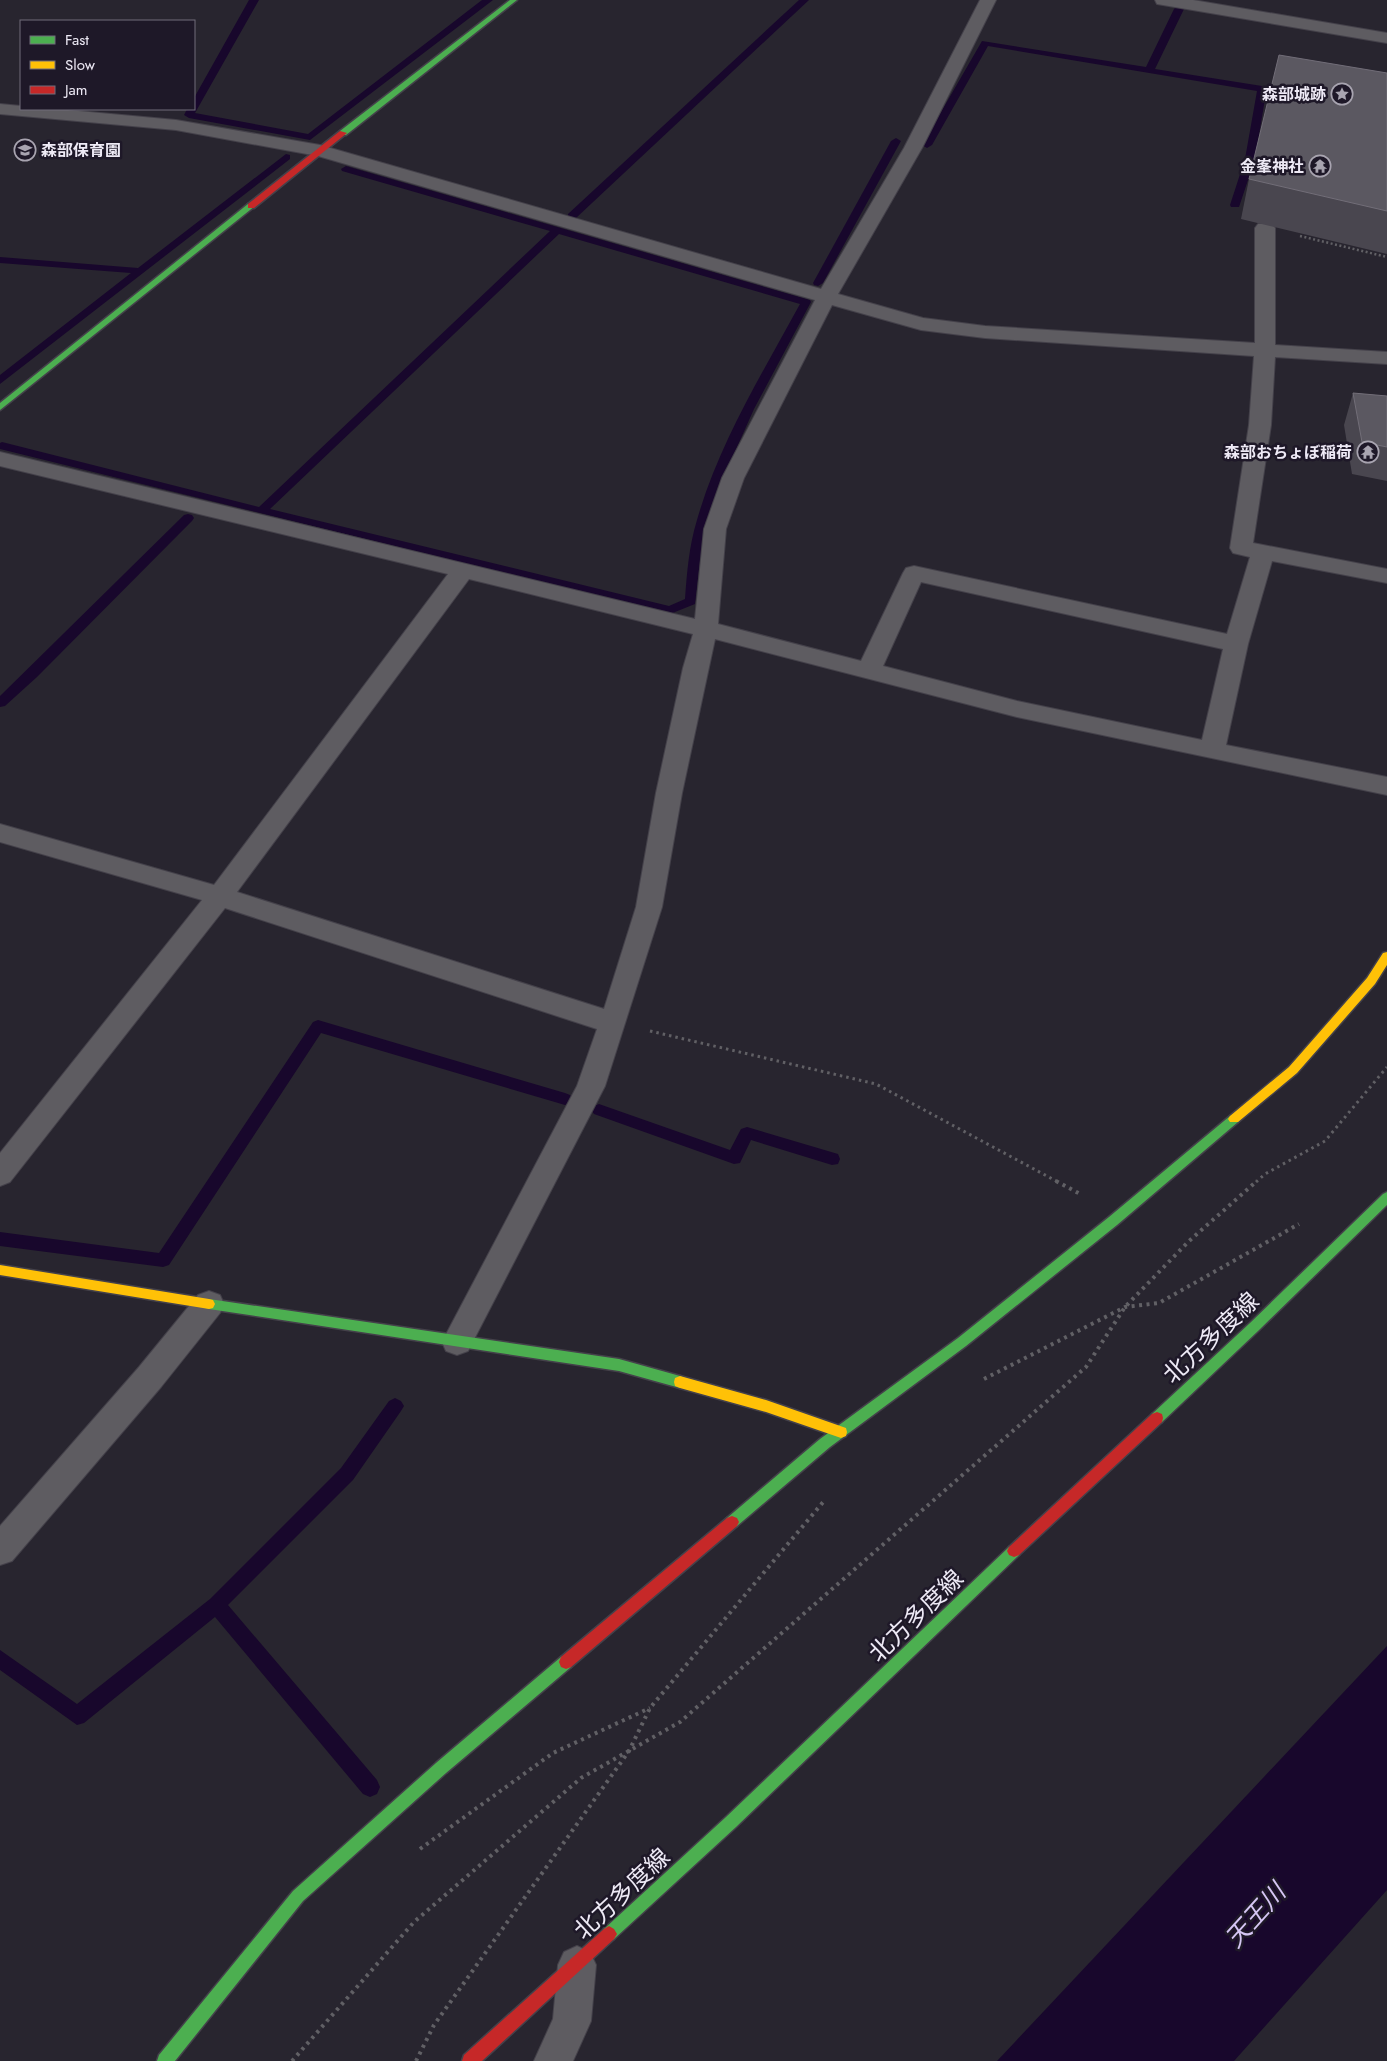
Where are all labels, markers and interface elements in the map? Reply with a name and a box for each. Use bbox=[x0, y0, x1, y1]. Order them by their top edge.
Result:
legend bbox=[20, 20, 195, 110]
text: Fast bbox=[65, 29, 89, 51]
text: Slow bbox=[65, 54, 96, 76]
text: Jam bbox=[63, 79, 88, 101]
place icon: 森部城跡 bbox=[1330, 82, 1354, 106]
place label: 森部城跡 bbox=[1262, 83, 1326, 106]
school or university icon: 森部保育園 bbox=[13, 138, 37, 162]
place label: 森部保育園 bbox=[41, 139, 121, 162]
temple icon: 金峯神社 bbox=[1308, 154, 1332, 178]
place label: 金峯神社 bbox=[1240, 155, 1304, 178]
temple icon: 森部おちょぼ稲荷 bbox=[1356, 440, 1380, 464]
place label: 森部おちょぼ稲荷 bbox=[1224, 441, 1352, 464]
street label: 北方多度線 bbox=[1155, 1284, 1266, 1391]
street label: 北方多度線 bbox=[860, 1561, 971, 1670]
street label: 北方多度線 bbox=[566, 1840, 677, 1947]
water label: 天王川 bbox=[1217, 1873, 1295, 1955]

